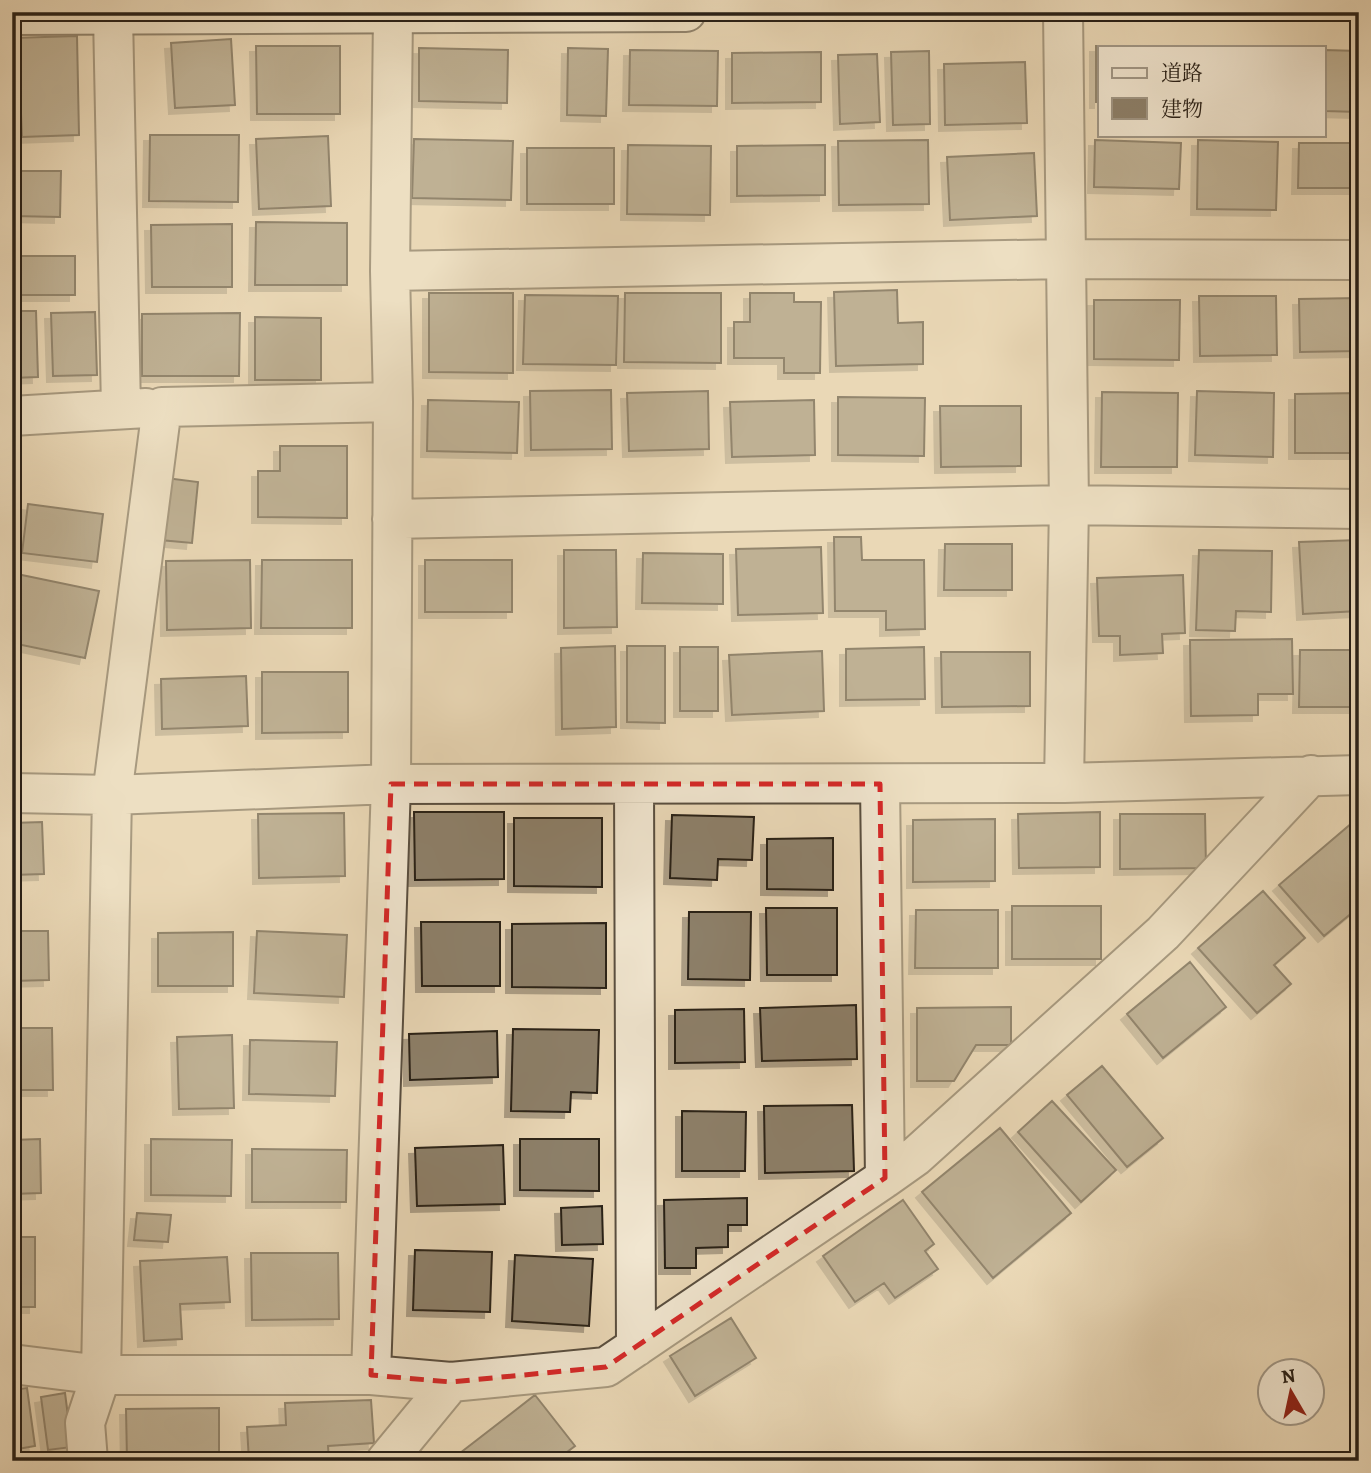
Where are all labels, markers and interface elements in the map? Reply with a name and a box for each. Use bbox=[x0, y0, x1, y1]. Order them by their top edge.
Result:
legend bbox=[1098, 46, 1326, 136]
text: 道路 bbox=[1161, 59, 1203, 87]
text: 建物 bbox=[1161, 95, 1203, 123]
north arrow bbox=[1256, 1358, 1326, 1428]
text: N bbox=[1280, 1362, 1298, 1390]

